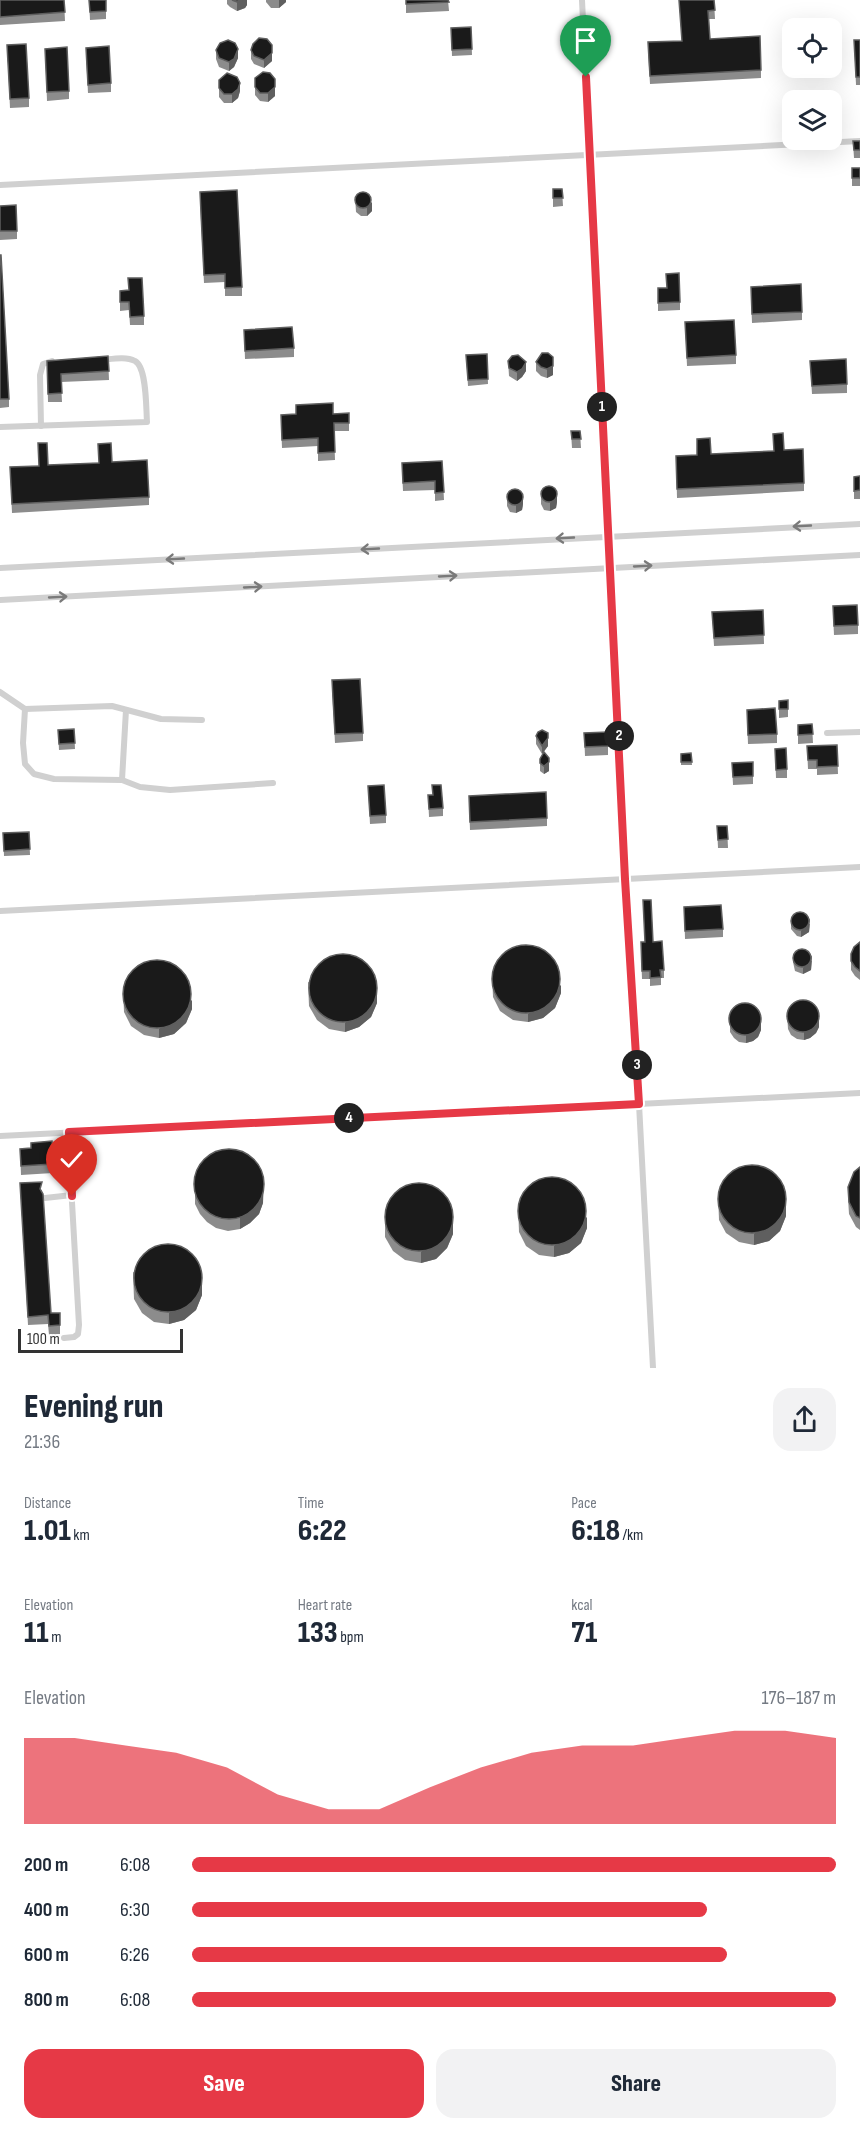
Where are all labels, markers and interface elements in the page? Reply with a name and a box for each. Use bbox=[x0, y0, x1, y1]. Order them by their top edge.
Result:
pin bbox=[560, 15, 611, 77]
map controls bbox=[782, 18, 842, 150]
button: locate bbox=[782, 18, 842, 78]
icon: arrive bbox=[569, 24, 602, 57]
button: layers bbox=[782, 90, 842, 150]
pin: 1 bbox=[587, 392, 617, 422]
text: 1 bbox=[599, 397, 605, 416]
one-way arrow bbox=[792, 521, 812, 532]
one-way arrow bbox=[555, 533, 575, 544]
one-way arrow bbox=[361, 543, 381, 554]
one-way arrow bbox=[166, 553, 186, 564]
one-way arrow bbox=[632, 561, 652, 572]
one-way arrow bbox=[437, 571, 457, 582]
one-way arrow bbox=[243, 581, 263, 592]
one-way arrow bbox=[48, 592, 68, 603]
pin: 2 bbox=[604, 721, 634, 751]
text: 2 bbox=[615, 726, 623, 745]
pin: 3 bbox=[622, 1050, 652, 1080]
text: 3 bbox=[633, 1055, 641, 1074]
pin: 4 bbox=[334, 1103, 364, 1133]
text: 4 bbox=[345, 1108, 353, 1127]
pin bbox=[46, 1134, 97, 1196]
icon: check bbox=[55, 1143, 88, 1176]
scale bar bbox=[18, 1326, 183, 1354]
text: 100 m bbox=[27, 1330, 60, 1349]
text: Evening run bbox=[24, 1387, 164, 1427]
button: share bbox=[773, 1388, 836, 1451]
text: 21:36 bbox=[24, 1430, 60, 1454]
text: Distance bbox=[24, 1494, 71, 1513]
text: Time bbox=[298, 1494, 324, 1513]
text: Pace bbox=[571, 1494, 597, 1513]
text: 1.01 bbox=[24, 1513, 71, 1549]
text: 6:22 bbox=[298, 1513, 346, 1549]
text: 6:18 bbox=[571, 1513, 620, 1549]
text: km bbox=[71, 1526, 90, 1545]
text: /km bbox=[620, 1526, 643, 1545]
text: Elevation bbox=[24, 1596, 73, 1615]
text: Heart rate bbox=[298, 1596, 352, 1615]
text: kcal bbox=[571, 1596, 593, 1615]
text: 11 bbox=[24, 1615, 49, 1651]
text: 133 bbox=[298, 1615, 338, 1651]
text: 71 bbox=[571, 1615, 597, 1651]
text: m bbox=[49, 1628, 61, 1647]
text: bpm bbox=[338, 1628, 364, 1647]
text: Elevation bbox=[24, 1686, 86, 1710]
text: 176–187 m bbox=[761, 1686, 836, 1710]
text: 200 m bbox=[24, 1853, 68, 1877]
text: 6:08 bbox=[120, 1853, 150, 1877]
text: 400 m bbox=[24, 1898, 69, 1922]
text: 6:30 bbox=[120, 1898, 150, 1922]
text: 600 m bbox=[24, 1943, 69, 1967]
text: 6:26 bbox=[120, 1943, 150, 1967]
text: 800 m bbox=[24, 1988, 69, 2012]
text: 6:08 bbox=[120, 1988, 150, 2012]
button: Save bbox=[24, 2049, 424, 2118]
button: Share bbox=[436, 2049, 836, 2118]

